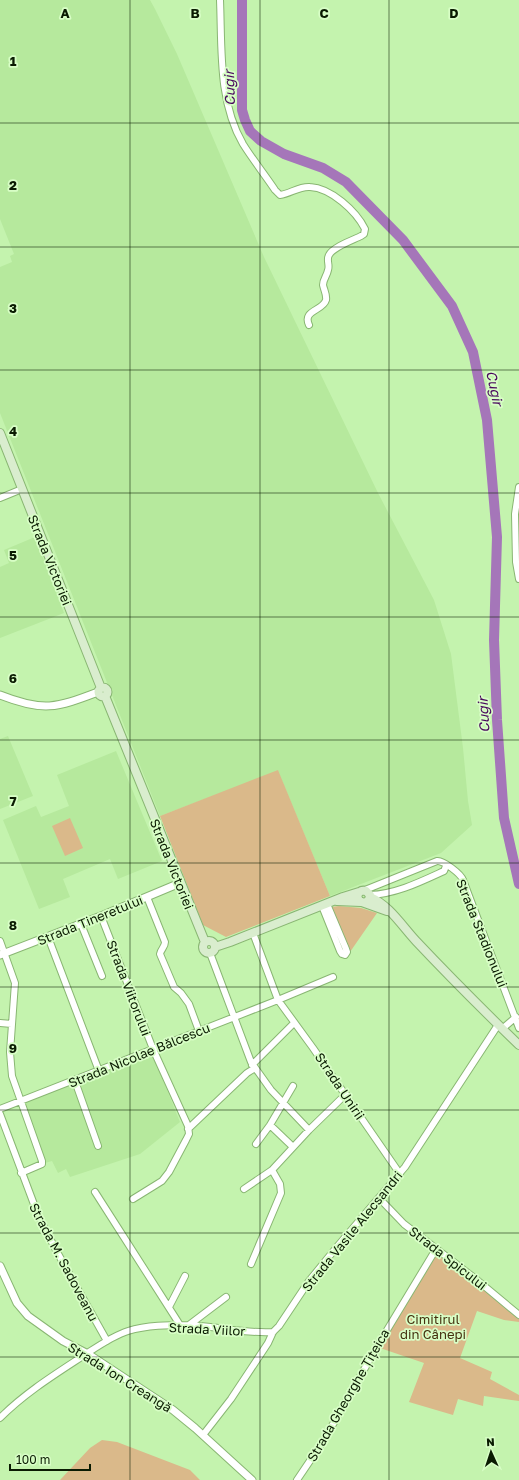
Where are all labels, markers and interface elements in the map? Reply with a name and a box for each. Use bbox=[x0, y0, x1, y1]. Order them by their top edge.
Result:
text: A bbox=[60, 5, 70, 21]
text: B bbox=[190, 5, 200, 21]
text: C bbox=[319, 5, 329, 21]
text: D bbox=[449, 5, 459, 21]
text: 1 bbox=[10, 53, 17, 69]
water label: Cugir bbox=[220, 67, 238, 106]
text: 2 bbox=[9, 177, 17, 193]
text: 3 bbox=[9, 300, 17, 316]
water label: Cugir bbox=[483, 369, 508, 410]
text: 4 bbox=[9, 423, 17, 439]
street label: Strada Victoriei bbox=[25, 512, 75, 608]
text: 5 bbox=[9, 547, 17, 563]
text: 6 bbox=[9, 670, 17, 686]
water label: Cugir bbox=[473, 694, 492, 733]
text: 7 bbox=[9, 793, 17, 809]
street label: Strada Victoriei bbox=[147, 816, 197, 912]
street label: Strada Stadionului bbox=[453, 877, 511, 989]
street label: Strada Tineretului bbox=[35, 892, 145, 948]
text: 8 bbox=[9, 917, 17, 933]
street label: Strada Viitorului bbox=[103, 938, 155, 1038]
street label: Strada Nicolae Bălcescu bbox=[66, 1019, 212, 1091]
text: 9 bbox=[9, 1040, 17, 1056]
street label: Strada Unirii bbox=[312, 1050, 368, 1122]
street label: Strada Vasile Alecsandri bbox=[298, 1167, 406, 1295]
street label: Strada M. Sadoveanu bbox=[26, 1200, 102, 1324]
street label: Strada Spicului bbox=[406, 1223, 490, 1293]
park label: Cimitirul din Cânepi bbox=[400, 1311, 466, 1342]
street label: Strada Viilor bbox=[168, 1319, 246, 1339]
street label: Strada Gheorghe Țițeica bbox=[303, 1326, 393, 1464]
street label: Strada Ion Creangă bbox=[65, 1339, 175, 1415]
north arrow bbox=[471, 1432, 511, 1472]
text: N bbox=[486, 1435, 495, 1448]
scale bar bbox=[10, 1446, 90, 1472]
text: 100 m bbox=[16, 1452, 50, 1467]

